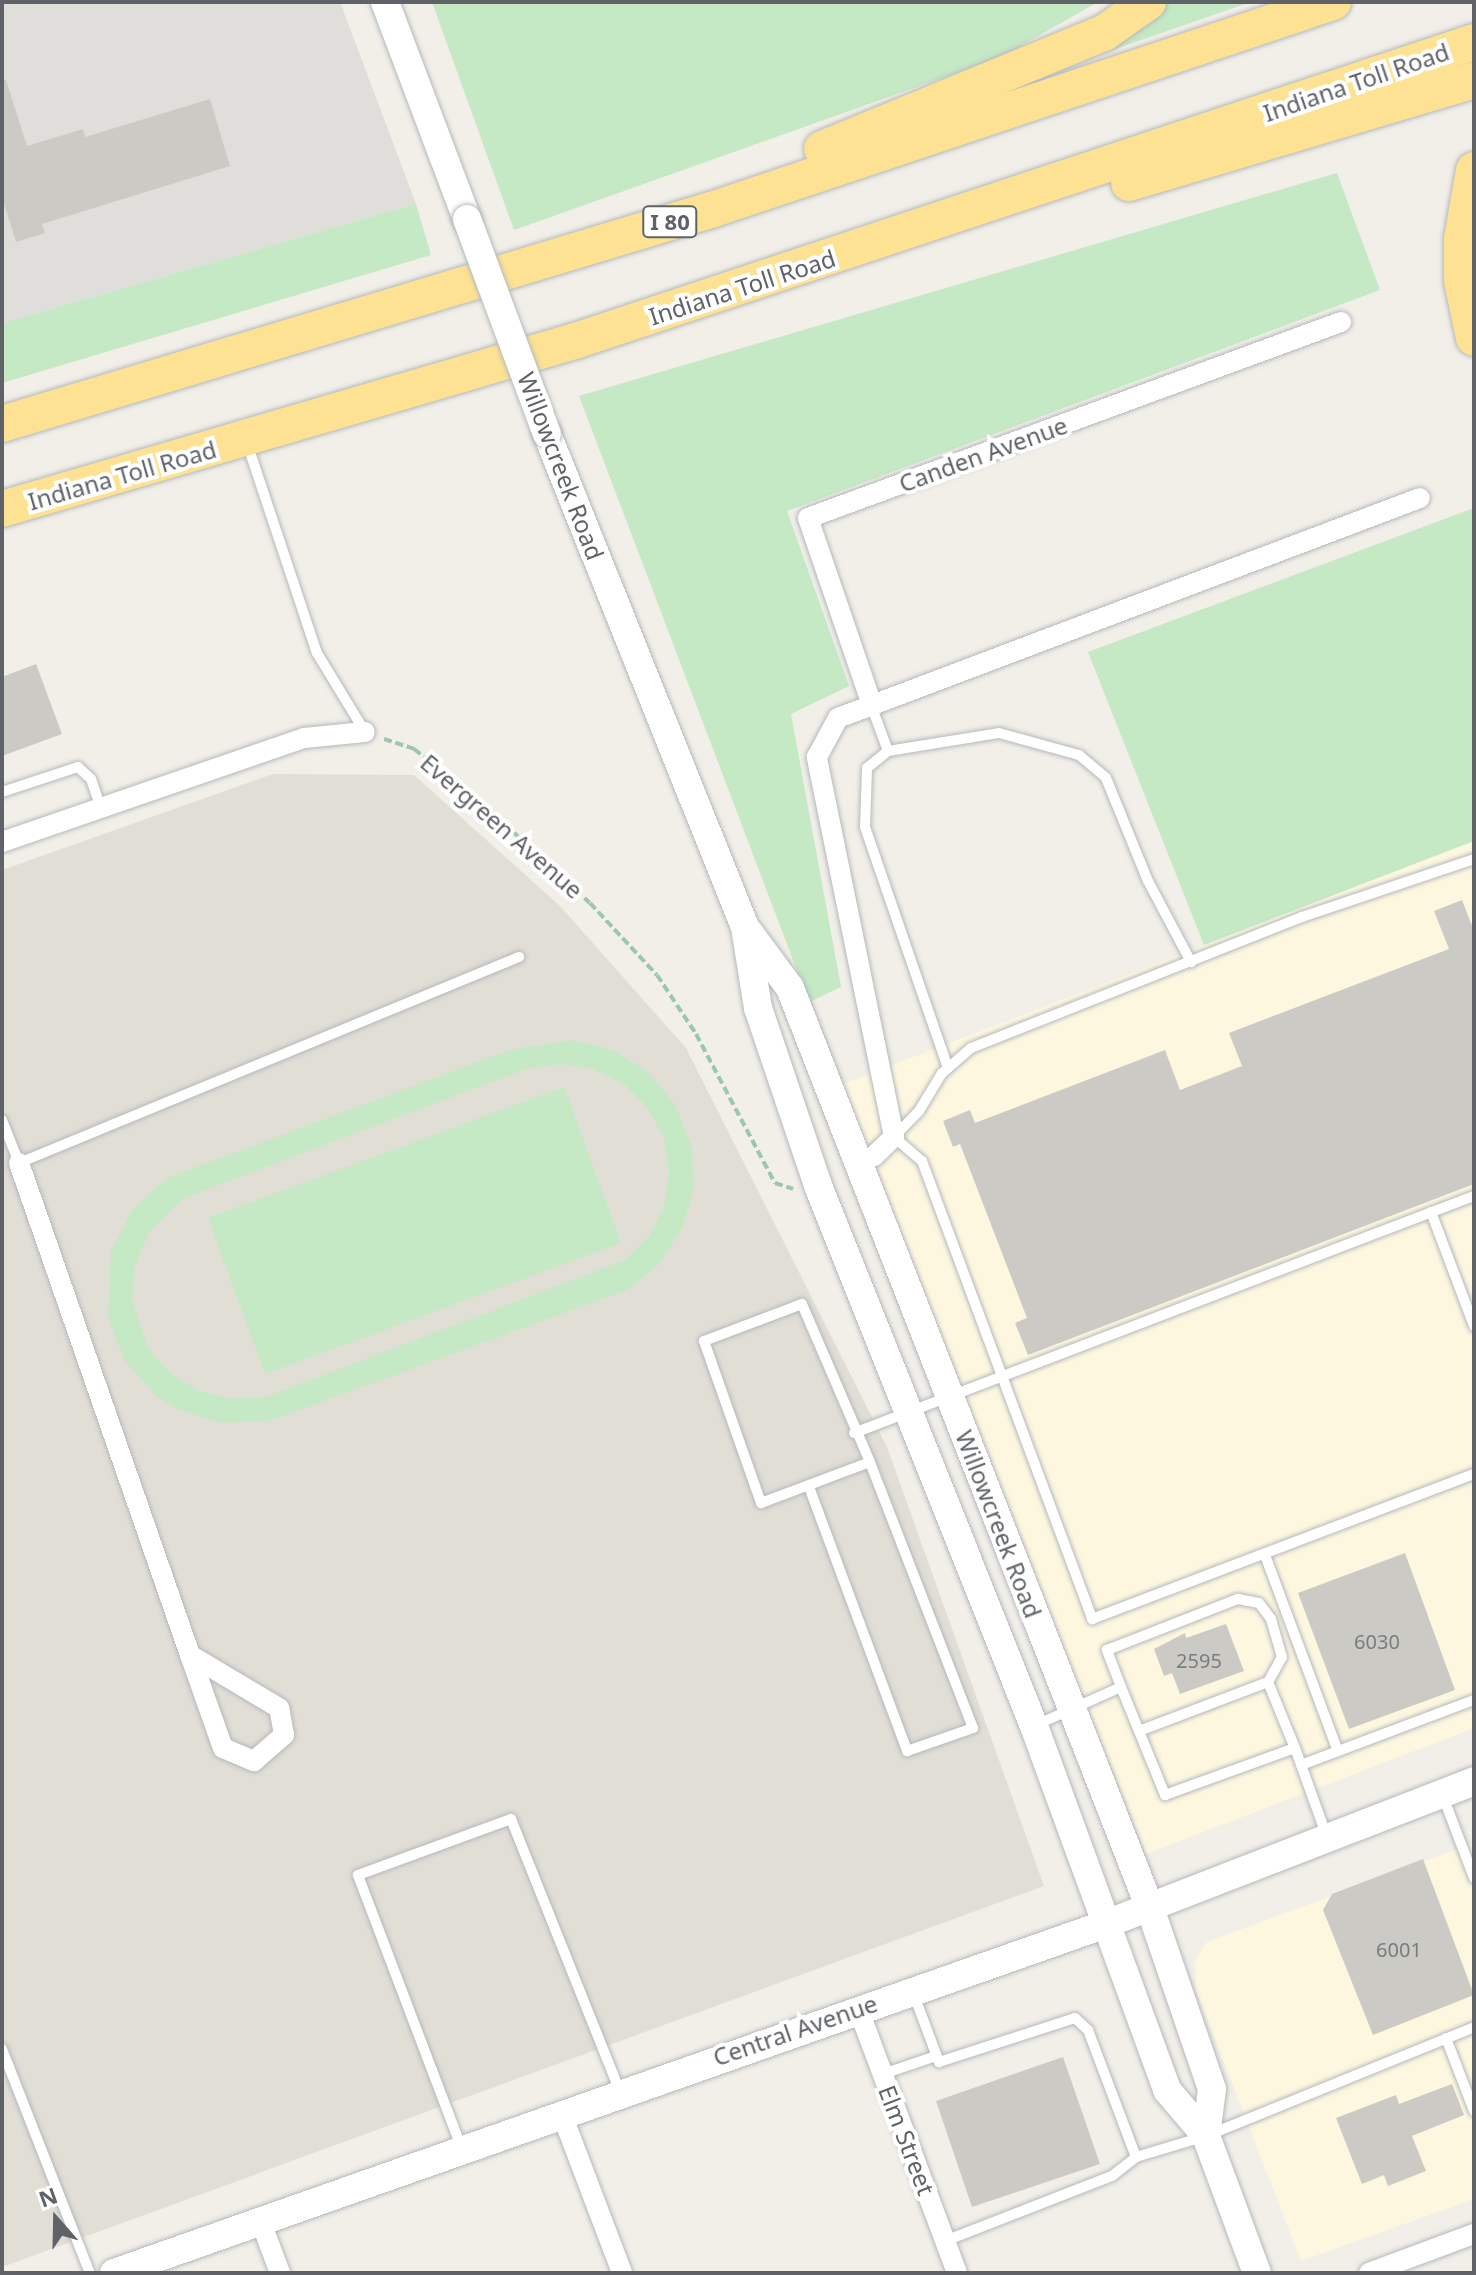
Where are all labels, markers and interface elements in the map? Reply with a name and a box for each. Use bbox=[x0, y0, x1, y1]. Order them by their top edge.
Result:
street label: Indiana Toll Road bbox=[1259, 37, 1453, 127]
road number: I 80 bbox=[642, 204, 698, 240]
street label: Indiana Toll Road bbox=[645, 243, 839, 331]
street label: Willowcreek Road bbox=[512, 368, 610, 564]
street label: Canden Avenue bbox=[895, 410, 1071, 498]
street label: Indiana Toll Road bbox=[25, 434, 219, 516]
street label: Evergreen Avenue bbox=[415, 748, 589, 904]
street label: Willowcreek Road bbox=[950, 1426, 1048, 1622]
house number: 6030 bbox=[1354, 1629, 1400, 1653]
house number: 2595 bbox=[1176, 1648, 1222, 1672]
house number: 6001 bbox=[1376, 1937, 1422, 1961]
street label: Central Avenue bbox=[709, 1988, 881, 2072]
street label: Elm Street bbox=[873, 2081, 941, 2199]
north arrow bbox=[16, 2179, 96, 2259]
text: N bbox=[34, 2179, 61, 2214]

